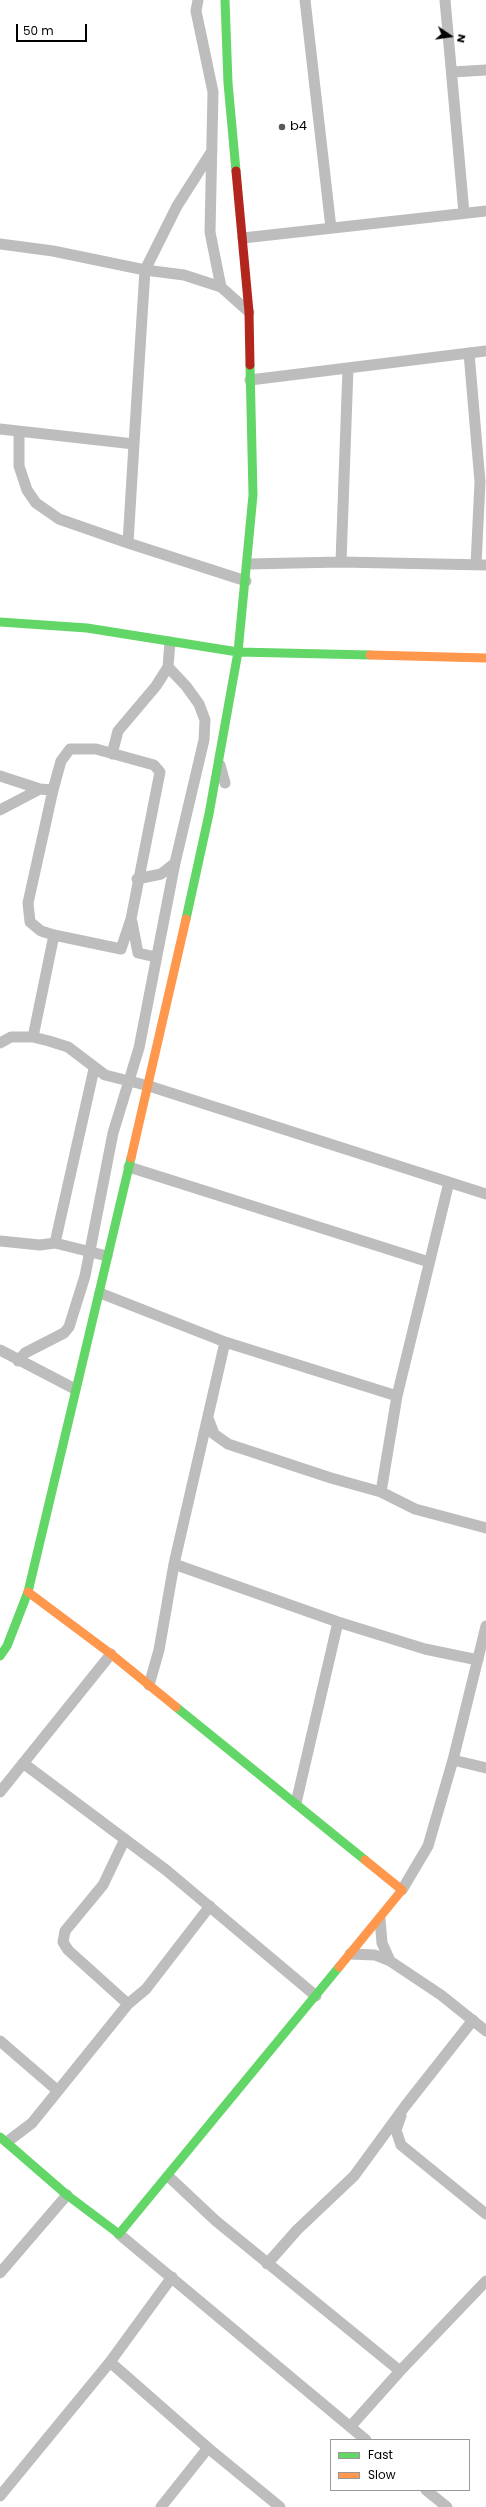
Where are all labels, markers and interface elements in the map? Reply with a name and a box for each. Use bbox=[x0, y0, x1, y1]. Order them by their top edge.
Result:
scale bar bbox=[18, 16, 89, 42]
north arrow bbox=[430, 16, 470, 56]
text: 50 m bbox=[23, 22, 54, 39]
text: N bbox=[453, 33, 470, 45]
place label: b4 bbox=[290, 119, 307, 135]
marker: b4 bbox=[277, 122, 287, 132]
legend bbox=[330, 2439, 470, 2491]
text: Fast bbox=[368, 2446, 393, 2463]
text: Slow bbox=[368, 2466, 396, 2483]

